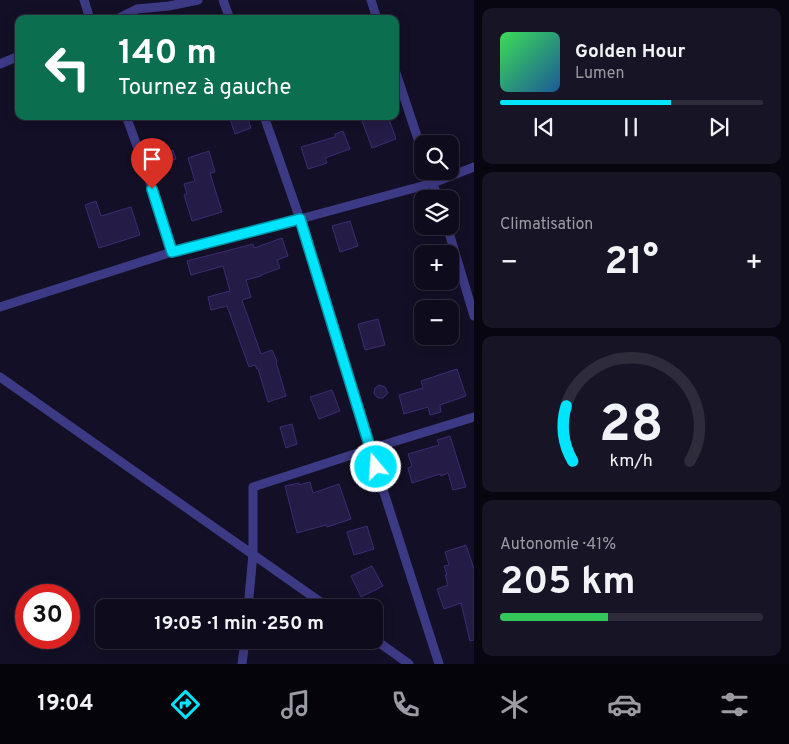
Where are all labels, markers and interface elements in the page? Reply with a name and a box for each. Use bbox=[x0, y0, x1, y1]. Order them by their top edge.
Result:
text: 140 m bbox=[118, 32, 217, 76]
icon: left bbox=[35, 35, 100, 100]
text: Golden Hour bbox=[575, 40, 686, 64]
text: Lumen bbox=[575, 64, 625, 84]
text: Tournez à gauche bbox=[118, 75, 291, 102]
icon: previous bbox=[530, 113, 558, 141]
icon: pause bbox=[617, 113, 645, 141]
icon: next bbox=[705, 113, 733, 141]
map controls bbox=[414, 135, 459, 345]
button: search bbox=[414, 135, 459, 180]
pin bbox=[131, 138, 173, 189]
icon: arrive bbox=[138, 145, 166, 173]
button: layers bbox=[414, 190, 459, 235]
text: Climatisation bbox=[500, 215, 593, 235]
text: 21° bbox=[604, 239, 659, 288]
button: + bbox=[414, 245, 459, 290]
text: − bbox=[500, 246, 518, 282]
text: + bbox=[745, 246, 763, 282]
button: − bbox=[414, 300, 459, 345]
text: 28 bbox=[599, 394, 664, 460]
position arrow bbox=[349, 440, 401, 492]
text: km/h bbox=[610, 450, 653, 473]
text: Autonomie · 41% bbox=[500, 535, 616, 555]
text: 205 km bbox=[500, 559, 636, 608]
speed limit sign: 30 bbox=[15, 584, 80, 649]
text: 19:05 · 1 min · 250 m bbox=[154, 612, 324, 636]
icon: directions bbox=[168, 687, 203, 722]
icon: music bbox=[278, 687, 313, 722]
icon: phone bbox=[388, 687, 423, 722]
icon: climate bbox=[497, 687, 532, 722]
icon: car bbox=[607, 687, 642, 722]
icon: filters bbox=[717, 687, 752, 722]
text: 19:04 bbox=[37, 691, 94, 718]

